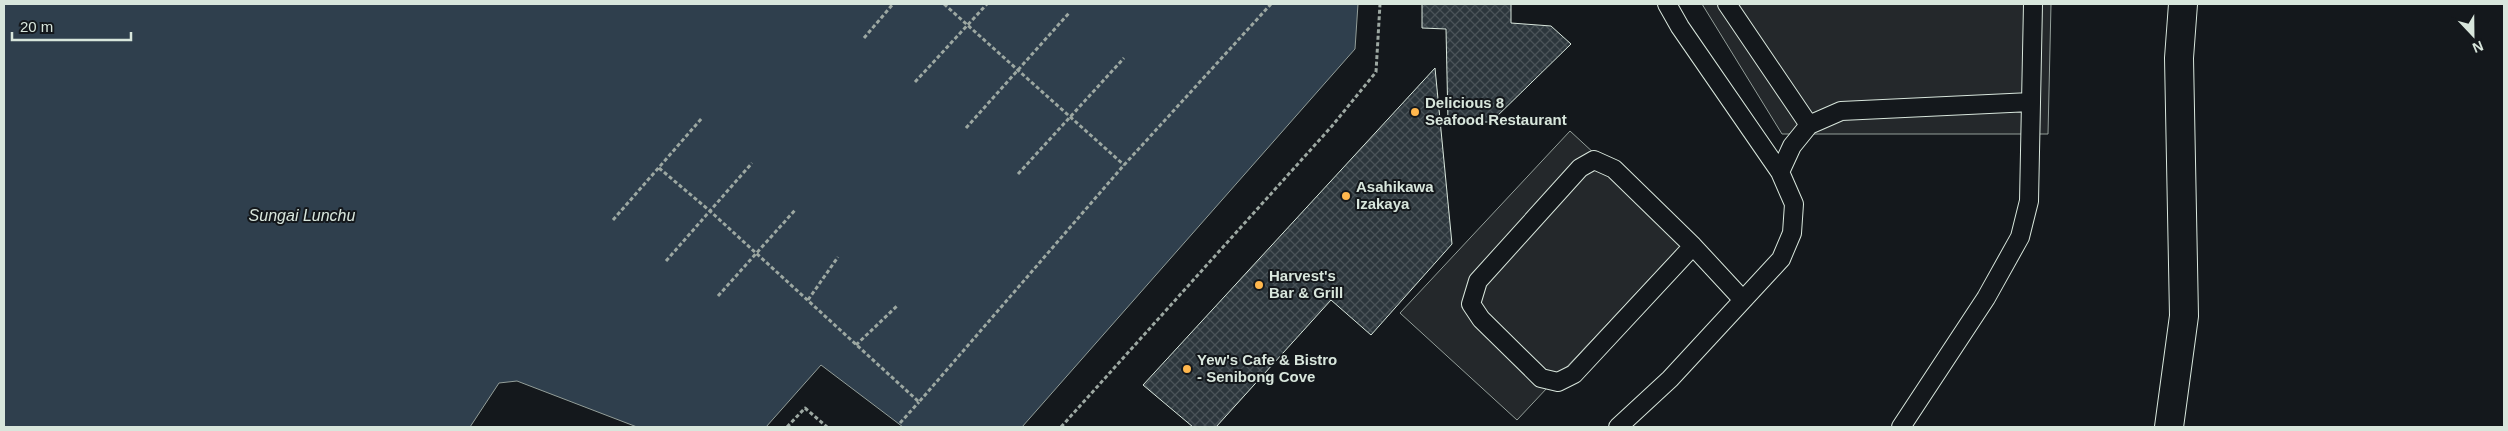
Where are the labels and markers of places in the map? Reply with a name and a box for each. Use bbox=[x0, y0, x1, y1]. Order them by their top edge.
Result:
place label: Delicious 8 Seafood Restaurant bbox=[1425, 94, 1567, 128]
marker: Delicious 8 Seafood Restaurant bbox=[1409, 106, 1421, 118]
place label: Asahikawa Izakaya bbox=[1356, 178, 1434, 212]
marker: Asahikawa Izakaya bbox=[1340, 190, 1352, 202]
place label: Harvest's Bar & Grill bbox=[1269, 267, 1343, 301]
marker: Harvest's Bar & Grill bbox=[1253, 279, 1265, 291]
place label: Yew's Cafe & Bistro - Senibong Cove bbox=[1197, 351, 1337, 385]
marker: Yew's Cafe & Bistro - Senibong Cove bbox=[1181, 363, 1193, 375]

